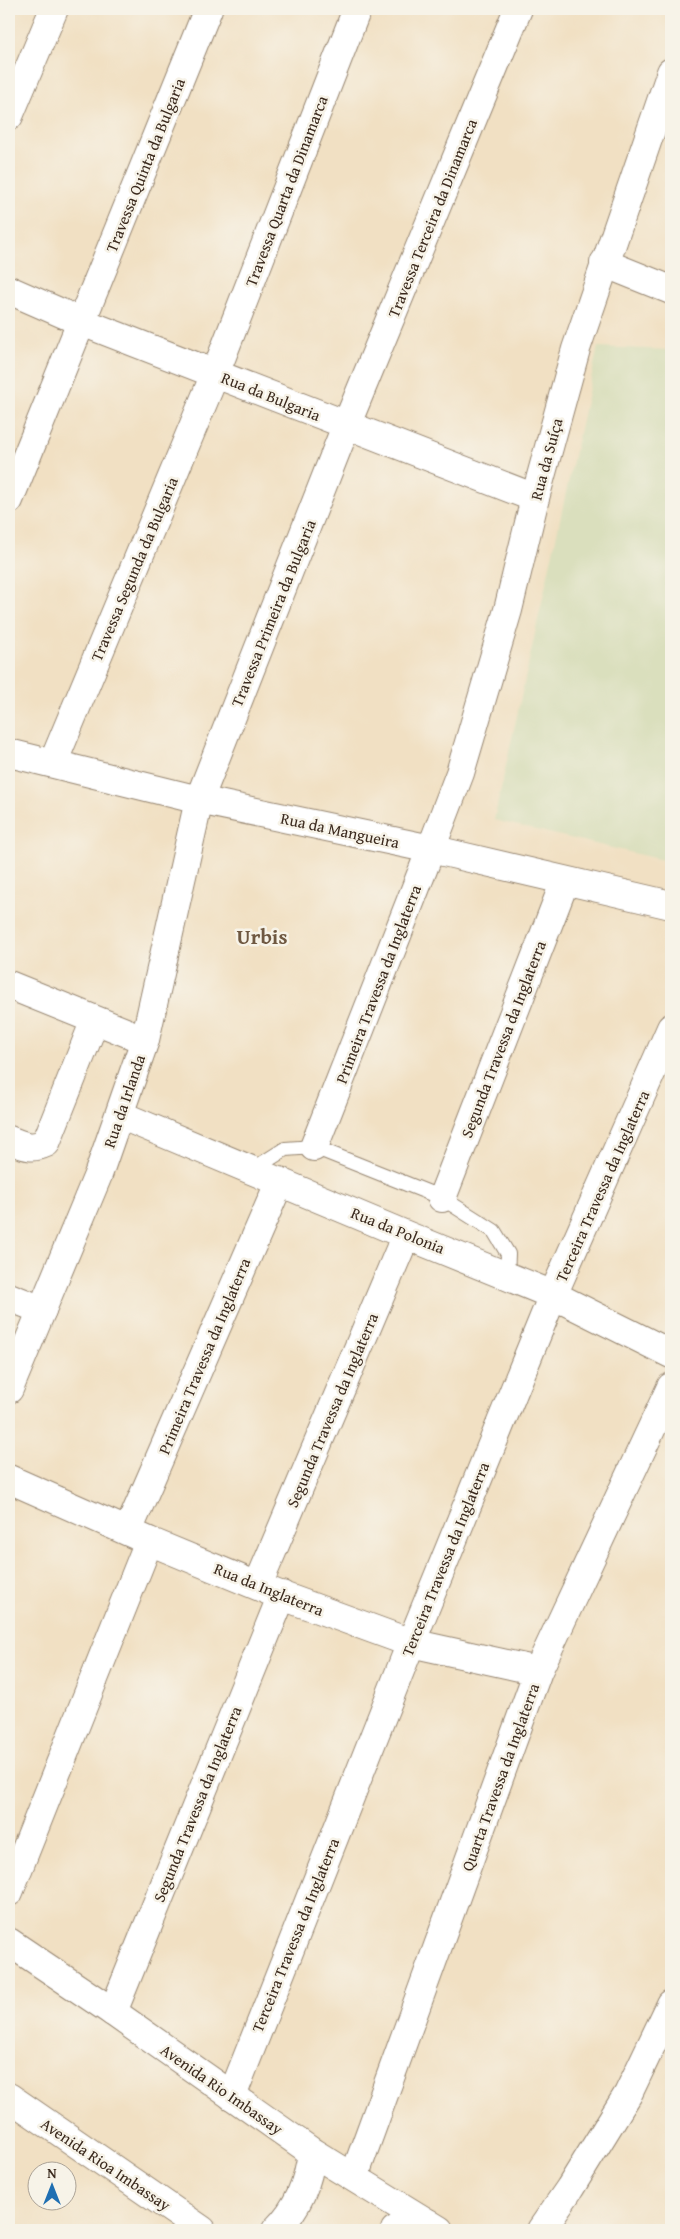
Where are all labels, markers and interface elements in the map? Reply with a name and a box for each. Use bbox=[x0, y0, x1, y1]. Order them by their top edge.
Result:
street label: Travessa Quinta da Bulgaria bbox=[99, 74, 191, 256]
street label: Travessa Quarta da Dinamarca bbox=[238, 92, 334, 290]
street label: Travessa Terceira da Dinamarca bbox=[381, 115, 483, 321]
street label: Rua da Bulgaria bbox=[218, 365, 325, 427]
street label: Rua da Suíça bbox=[524, 415, 569, 503]
street label: Travessa Segunda da Bulgaria bbox=[84, 473, 184, 665]
street label: Travessa Primeira da Bulgaria bbox=[224, 515, 322, 710]
street label: Rua da Mangueira bbox=[278, 806, 402, 854]
street label: Primeira Travessa da Inglaterra bbox=[329, 881, 427, 1087]
district label: Urbis bbox=[237, 921, 287, 952]
street label: Segunda Travessa da Inglaterra bbox=[454, 937, 552, 1141]
street label: Rua da Irlanda bbox=[97, 1051, 151, 1151]
street label: Terceira Travessa da Inglaterra bbox=[549, 1086, 655, 1286]
street label: Rua da Polonia bbox=[348, 1200, 449, 1260]
street label: Primeira Travessa da Inglaterra bbox=[152, 1254, 256, 1458]
street label: Segunda Travessa da Inglaterra bbox=[280, 1309, 384, 1511]
street label: Terceira Travessa da Inglaterra bbox=[395, 1458, 495, 1660]
street label: Rua da Inglaterra bbox=[211, 1556, 328, 1622]
street label: Quarta Travessa da Inglaterra bbox=[455, 1679, 545, 1874]
street label: Segunda Travessa da Inglaterra bbox=[147, 1702, 248, 1906]
street label: Terceira Travessa da Inglaterra bbox=[245, 1834, 345, 2036]
street label: Avenida Rio Imbassay bbox=[156, 2038, 288, 2140]
street label: Avenida Rioa Imbassay bbox=[36, 2112, 176, 2217]
north arrow bbox=[28, 2162, 78, 2212]
text: N bbox=[47, 2163, 57, 2183]

